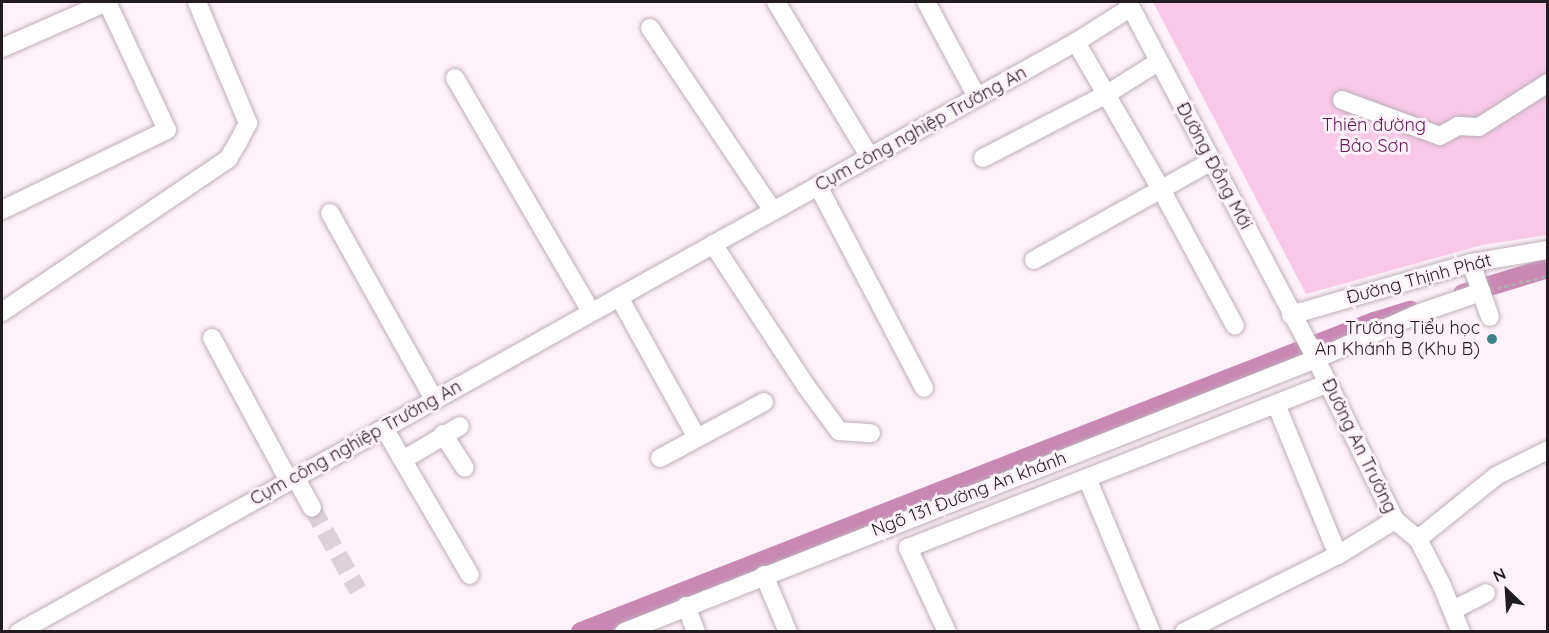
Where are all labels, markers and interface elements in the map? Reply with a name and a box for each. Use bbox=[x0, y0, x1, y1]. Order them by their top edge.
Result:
street label: Cụm công nghiệp Trường An bbox=[812, 62, 1030, 196]
street label: Đường Đồng Mới bbox=[1171, 99, 1257, 233]
park label: Thiên đường Bảo Sơn bbox=[1322, 115, 1426, 158]
street label: Đường Thịnh Phát bbox=[1344, 249, 1494, 309]
place label: Trường Tiểu học An Khánh B (Khu B) bbox=[1315, 318, 1480, 360]
marker: Trường Tiểu học An Khánh B (Khu B) bbox=[1485, 332, 1499, 346]
street label: Đường An Trường bbox=[1317, 375, 1401, 517]
street label: Cụm công nghiệp Trường An bbox=[247, 376, 465, 510]
street label: Ngõ 131 Đường An khánh bbox=[869, 447, 1069, 541]
north arrow bbox=[1477, 561, 1537, 621]
text: N bbox=[1490, 563, 1509, 586]

